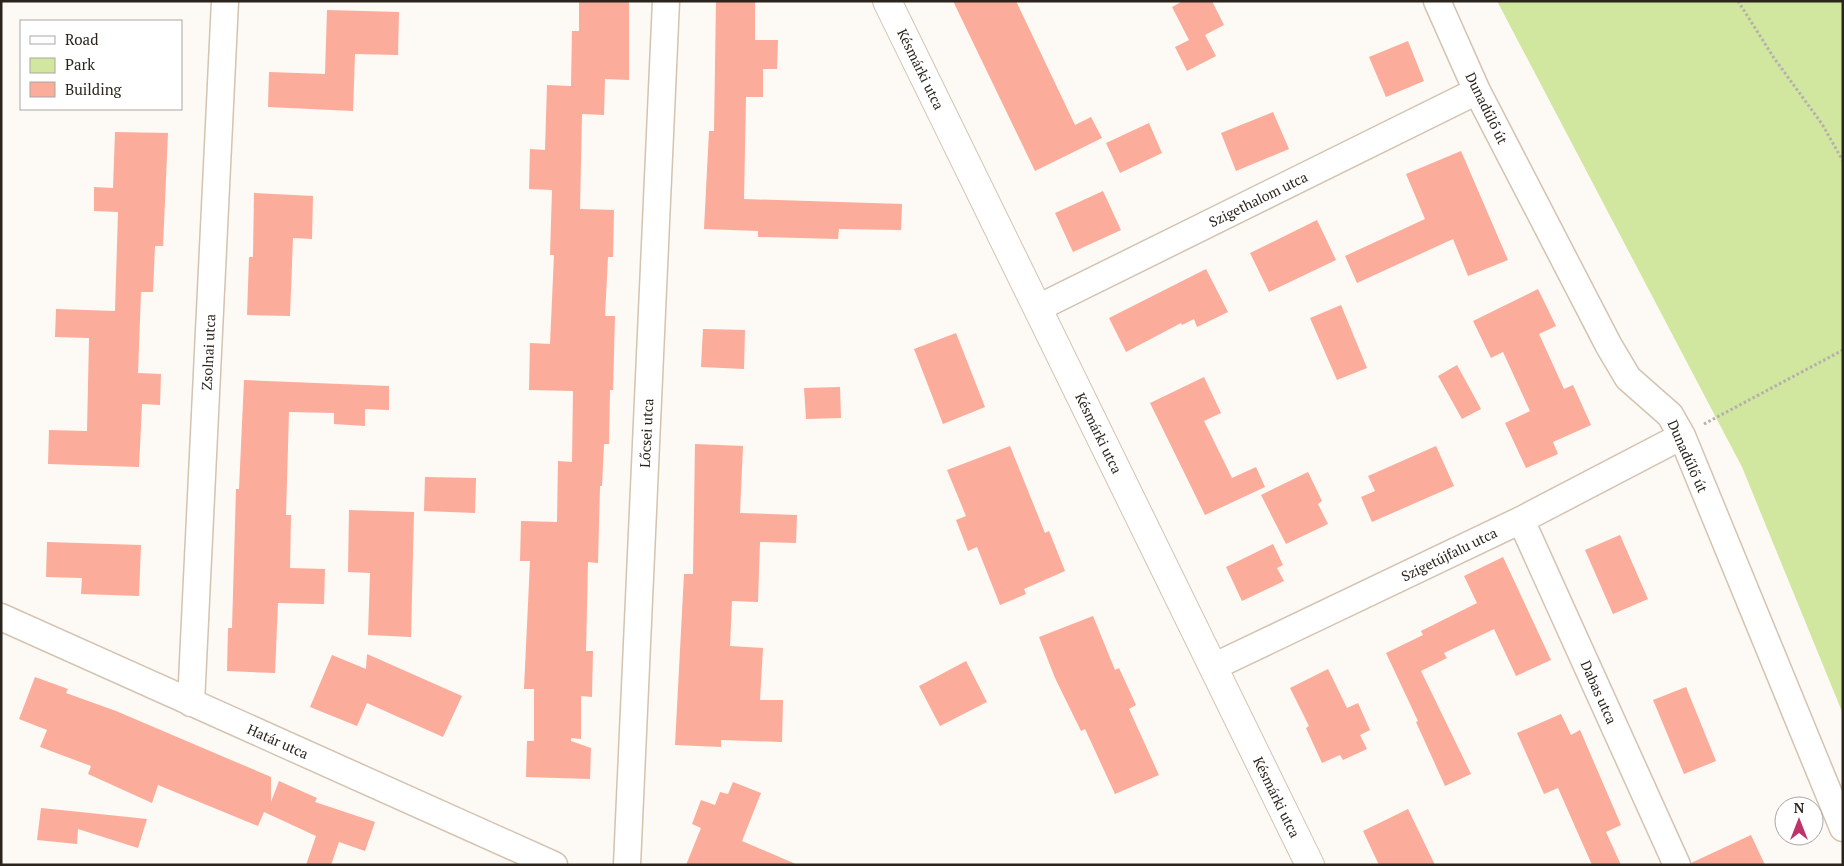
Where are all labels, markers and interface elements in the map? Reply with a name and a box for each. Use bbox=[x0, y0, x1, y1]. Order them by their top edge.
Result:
legend bbox=[20, 20, 182, 110]
street label: Késmárki utca bbox=[893, 25, 949, 113]
text: Road bbox=[65, 29, 98, 49]
text: Park bbox=[65, 54, 95, 74]
street label: Dunadűlő út bbox=[1461, 69, 1513, 148]
text: Building bbox=[65, 79, 123, 99]
street label: Szigethalom utca bbox=[1205, 167, 1311, 231]
street label: Zsolnai utca bbox=[197, 313, 219, 391]
street label: Késmárki utca bbox=[1071, 389, 1127, 477]
street label: Lőcsei utca bbox=[635, 398, 657, 468]
street label: Dunadűlő út bbox=[1664, 417, 1713, 496]
street label: Szigetújfalu utca bbox=[1398, 523, 1500, 585]
street label: Dabas utca bbox=[1576, 657, 1622, 727]
street label: Határ utca bbox=[244, 719, 312, 763]
street label: Késmárki utca bbox=[1249, 753, 1305, 841]
north arrow bbox=[1774, 796, 1824, 846]
text: N bbox=[1794, 798, 1805, 817]

